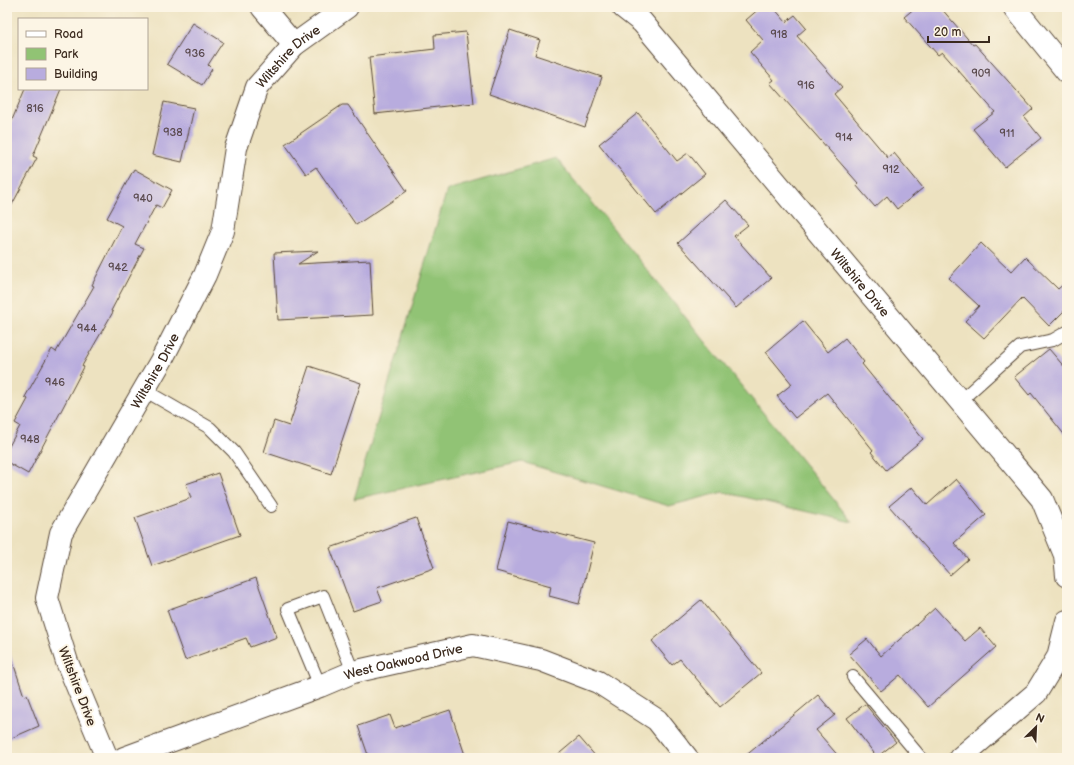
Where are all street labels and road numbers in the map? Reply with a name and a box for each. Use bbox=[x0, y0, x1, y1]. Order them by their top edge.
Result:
street label: Wiltshire Drive bbox=[253, 22, 324, 92]
street label: Wiltshire Drive bbox=[826, 246, 893, 321]
street label: Wiltshire Drive bbox=[128, 330, 183, 412]
street label: West Oakwood Drive bbox=[342, 641, 464, 684]
street label: Wiltshire Drive bbox=[55, 644, 100, 729]

